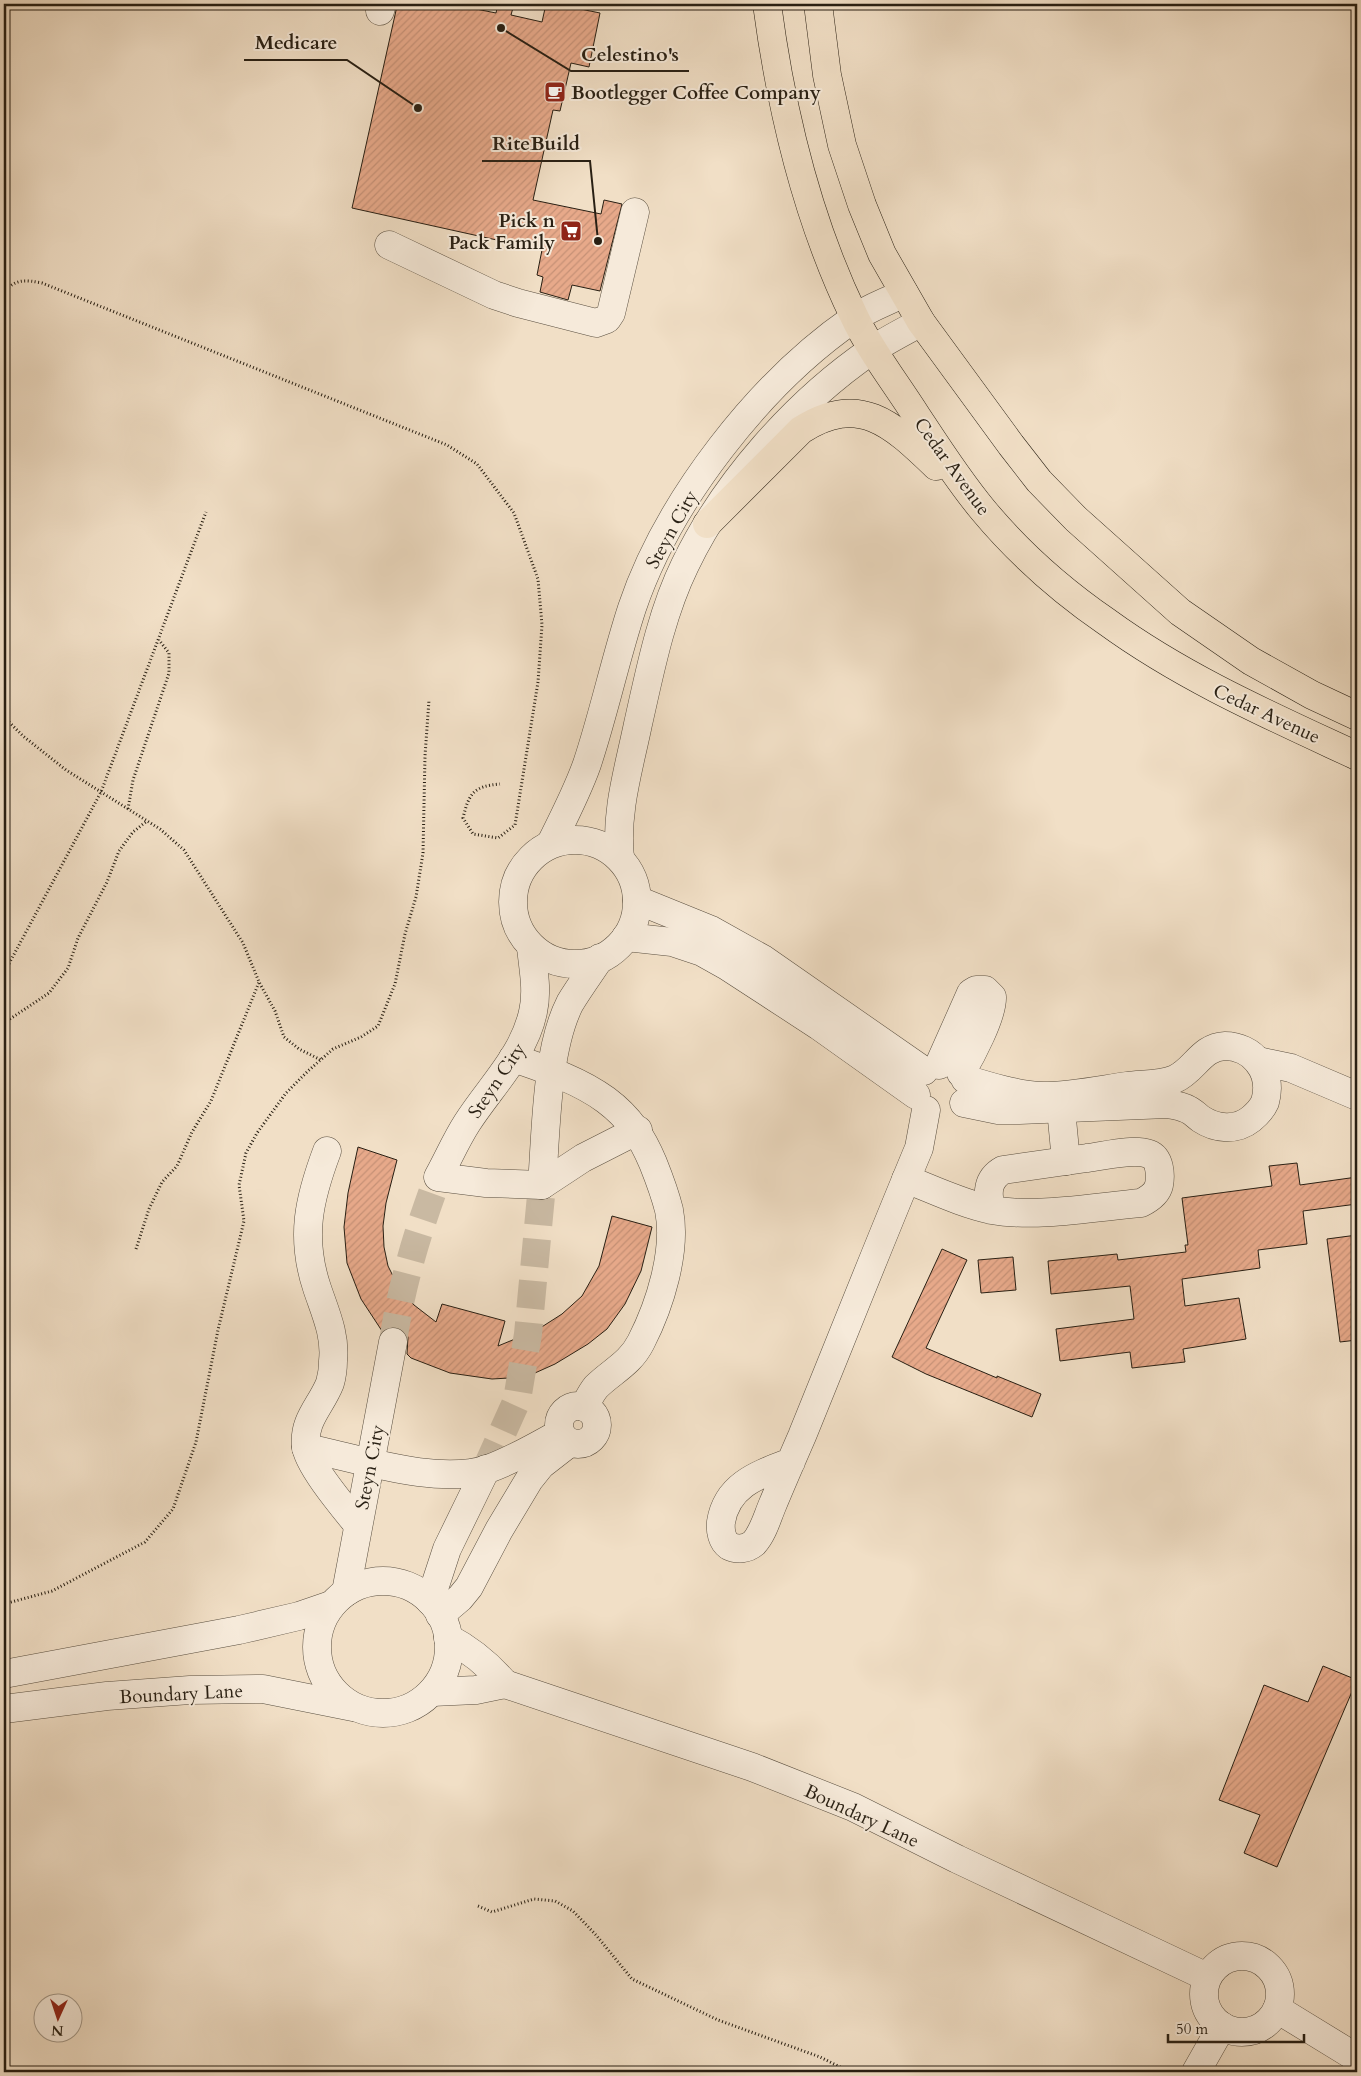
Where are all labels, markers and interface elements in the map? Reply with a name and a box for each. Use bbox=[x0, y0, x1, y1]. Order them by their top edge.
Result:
callout: Medicare bbox=[244, 25, 347, 60]
text: Medicare bbox=[255, 29, 337, 56]
callout: Celestino's bbox=[571, 36, 689, 71]
text: Celestino's bbox=[581, 41, 679, 68]
cafe icon: Bootlegger Coffee Company bbox=[543, 80, 567, 104]
place label: Bootlegger Coffee Company bbox=[571, 80, 821, 106]
callout: RiteBuild bbox=[482, 126, 590, 161]
text: RiteBuild bbox=[492, 130, 581, 157]
place label: Pick n Pack Family bbox=[448, 208, 556, 256]
supermarket icon: Pick n Pack Family bbox=[559, 219, 583, 243]
street label: Cedar Avenue bbox=[908, 412, 997, 521]
street label: Steyn City bbox=[640, 486, 704, 573]
street label: Cedar Avenue bbox=[1209, 678, 1324, 750]
street label: Steyn City bbox=[462, 1038, 532, 1123]
street label: Steyn City bbox=[349, 1422, 391, 1512]
street label: Boundary Lane bbox=[118, 1678, 244, 1710]
street label: Boundary Lane bbox=[800, 1778, 923, 1854]
north arrow bbox=[32, 1994, 82, 2044]
scale bar bbox=[1168, 2011, 1305, 2043]
text: 50 m bbox=[1176, 2019, 1208, 2039]
text: N bbox=[51, 2021, 64, 2040]

